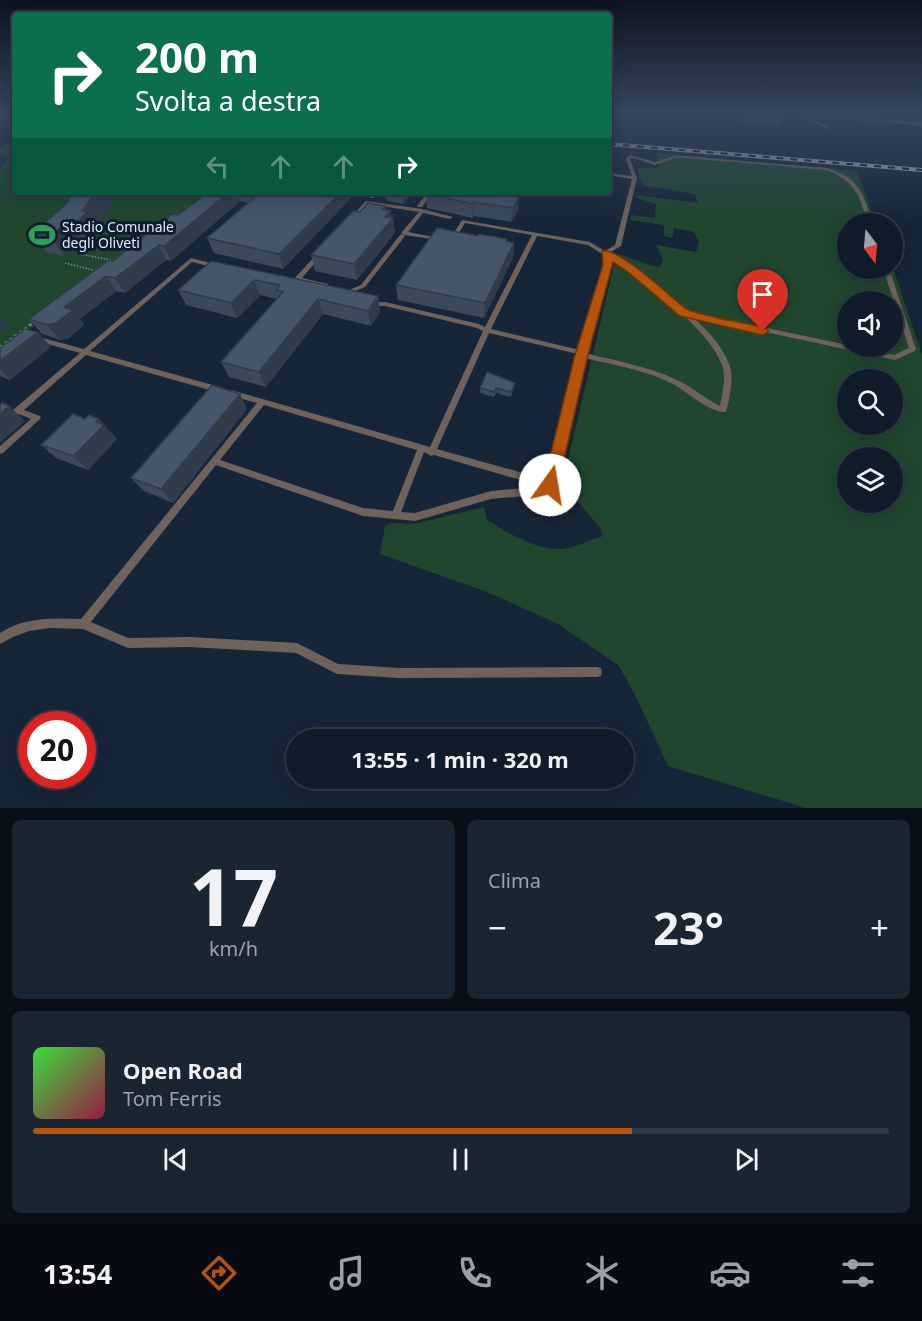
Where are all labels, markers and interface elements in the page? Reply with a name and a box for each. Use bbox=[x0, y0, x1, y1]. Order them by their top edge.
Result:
text: 200 m bbox=[135, 28, 259, 85]
icon: right bbox=[36, 36, 114, 114]
text: Svolta a destra bbox=[135, 82, 321, 119]
icon: left bbox=[201, 150, 234, 183]
icon: ahead bbox=[264, 150, 297, 183]
icon: ahead bbox=[327, 150, 360, 183]
icon: right bbox=[390, 150, 423, 183]
north arrow bbox=[837, 213, 903, 279]
map controls bbox=[837, 213, 903, 513]
place label: Stadio Comunale degli Oliveti bbox=[62, 217, 174, 252]
sports icon: Stadio Comunale degli Oliveti bbox=[27, 220, 57, 250]
pin bbox=[737, 269, 788, 331]
icon: arrive bbox=[746, 278, 779, 311]
button: sound bbox=[837, 291, 903, 357]
button: search bbox=[837, 369, 903, 435]
button: layers bbox=[837, 447, 903, 513]
position arrow bbox=[518, 453, 582, 517]
speed limit sign: 20 bbox=[18, 711, 96, 789]
text: 13:55 · 1 min · 320 m bbox=[351, 744, 569, 774]
text: 17 bbox=[189, 843, 278, 949]
text: Clima bbox=[488, 867, 541, 894]
text: 23° bbox=[653, 897, 724, 958]
text: − bbox=[488, 905, 507, 950]
text: + bbox=[870, 905, 889, 950]
text: km/h bbox=[209, 935, 258, 962]
text: Open Road bbox=[123, 1055, 243, 1085]
text: Tom Ferris bbox=[123, 1085, 222, 1112]
icon: previous bbox=[159, 1143, 192, 1176]
icon: pause bbox=[444, 1143, 477, 1176]
icon: next bbox=[730, 1143, 763, 1176]
icon: directions bbox=[198, 1252, 240, 1294]
icon: music bbox=[326, 1252, 368, 1294]
icon: phone bbox=[454, 1252, 496, 1294]
icon: climate bbox=[581, 1252, 623, 1294]
icon: car bbox=[709, 1252, 751, 1294]
icon: filters bbox=[837, 1252, 879, 1294]
text: 13:54 bbox=[43, 1255, 112, 1292]

